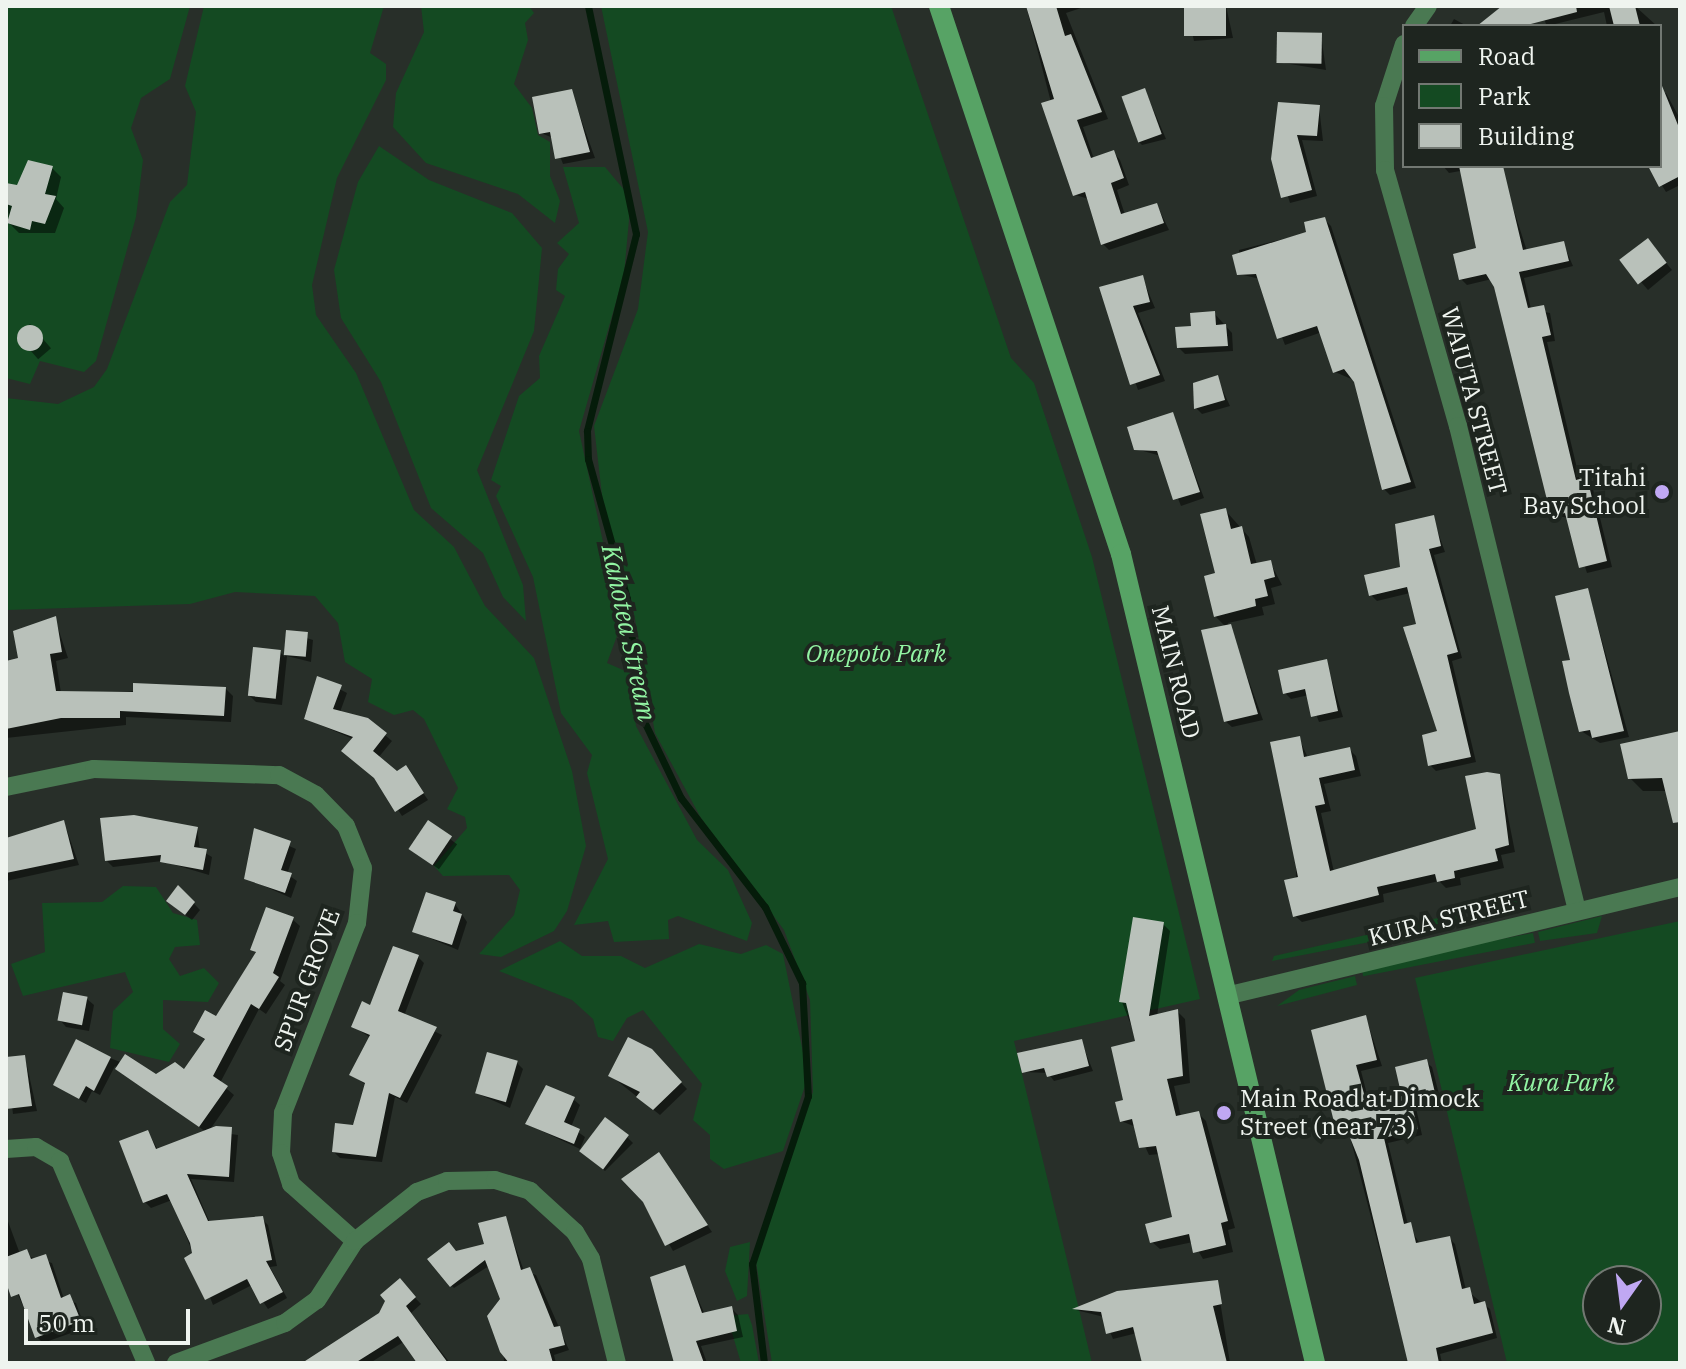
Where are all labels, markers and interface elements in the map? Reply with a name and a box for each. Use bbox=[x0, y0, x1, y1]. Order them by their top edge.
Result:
legend bbox=[1402, 24, 1662, 168]
text: Road bbox=[1478, 40, 1535, 72]
text: Park bbox=[1478, 80, 1530, 112]
text: Building bbox=[1478, 120, 1574, 152]
street label: WAIUTA STREET bbox=[1435, 304, 1513, 498]
place label: Titahi Bay School bbox=[1523, 464, 1646, 520]
marker: Titahi Bay School bbox=[1653, 483, 1671, 501]
water label: Kahotea Stream bbox=[595, 542, 663, 724]
street label: MAIN ROAD bbox=[1146, 603, 1206, 741]
park label: Onepoto Park bbox=[806, 640, 946, 668]
street label: KURA STREET bbox=[1365, 884, 1533, 952]
street label: SPUR GROVE bbox=[268, 905, 346, 1055]
park label: Kura Park bbox=[1507, 1069, 1615, 1097]
place label: Main Road at Dimock Street (near 73) bbox=[1240, 1085, 1480, 1141]
marker: Main Road at Dimock Street (near 73) bbox=[1215, 1104, 1233, 1122]
north arrow bbox=[1582, 1265, 1662, 1345]
scale bar bbox=[28, 1293, 194, 1343]
text: 50 m bbox=[38, 1307, 95, 1339]
text: N bbox=[1605, 1311, 1629, 1343]

